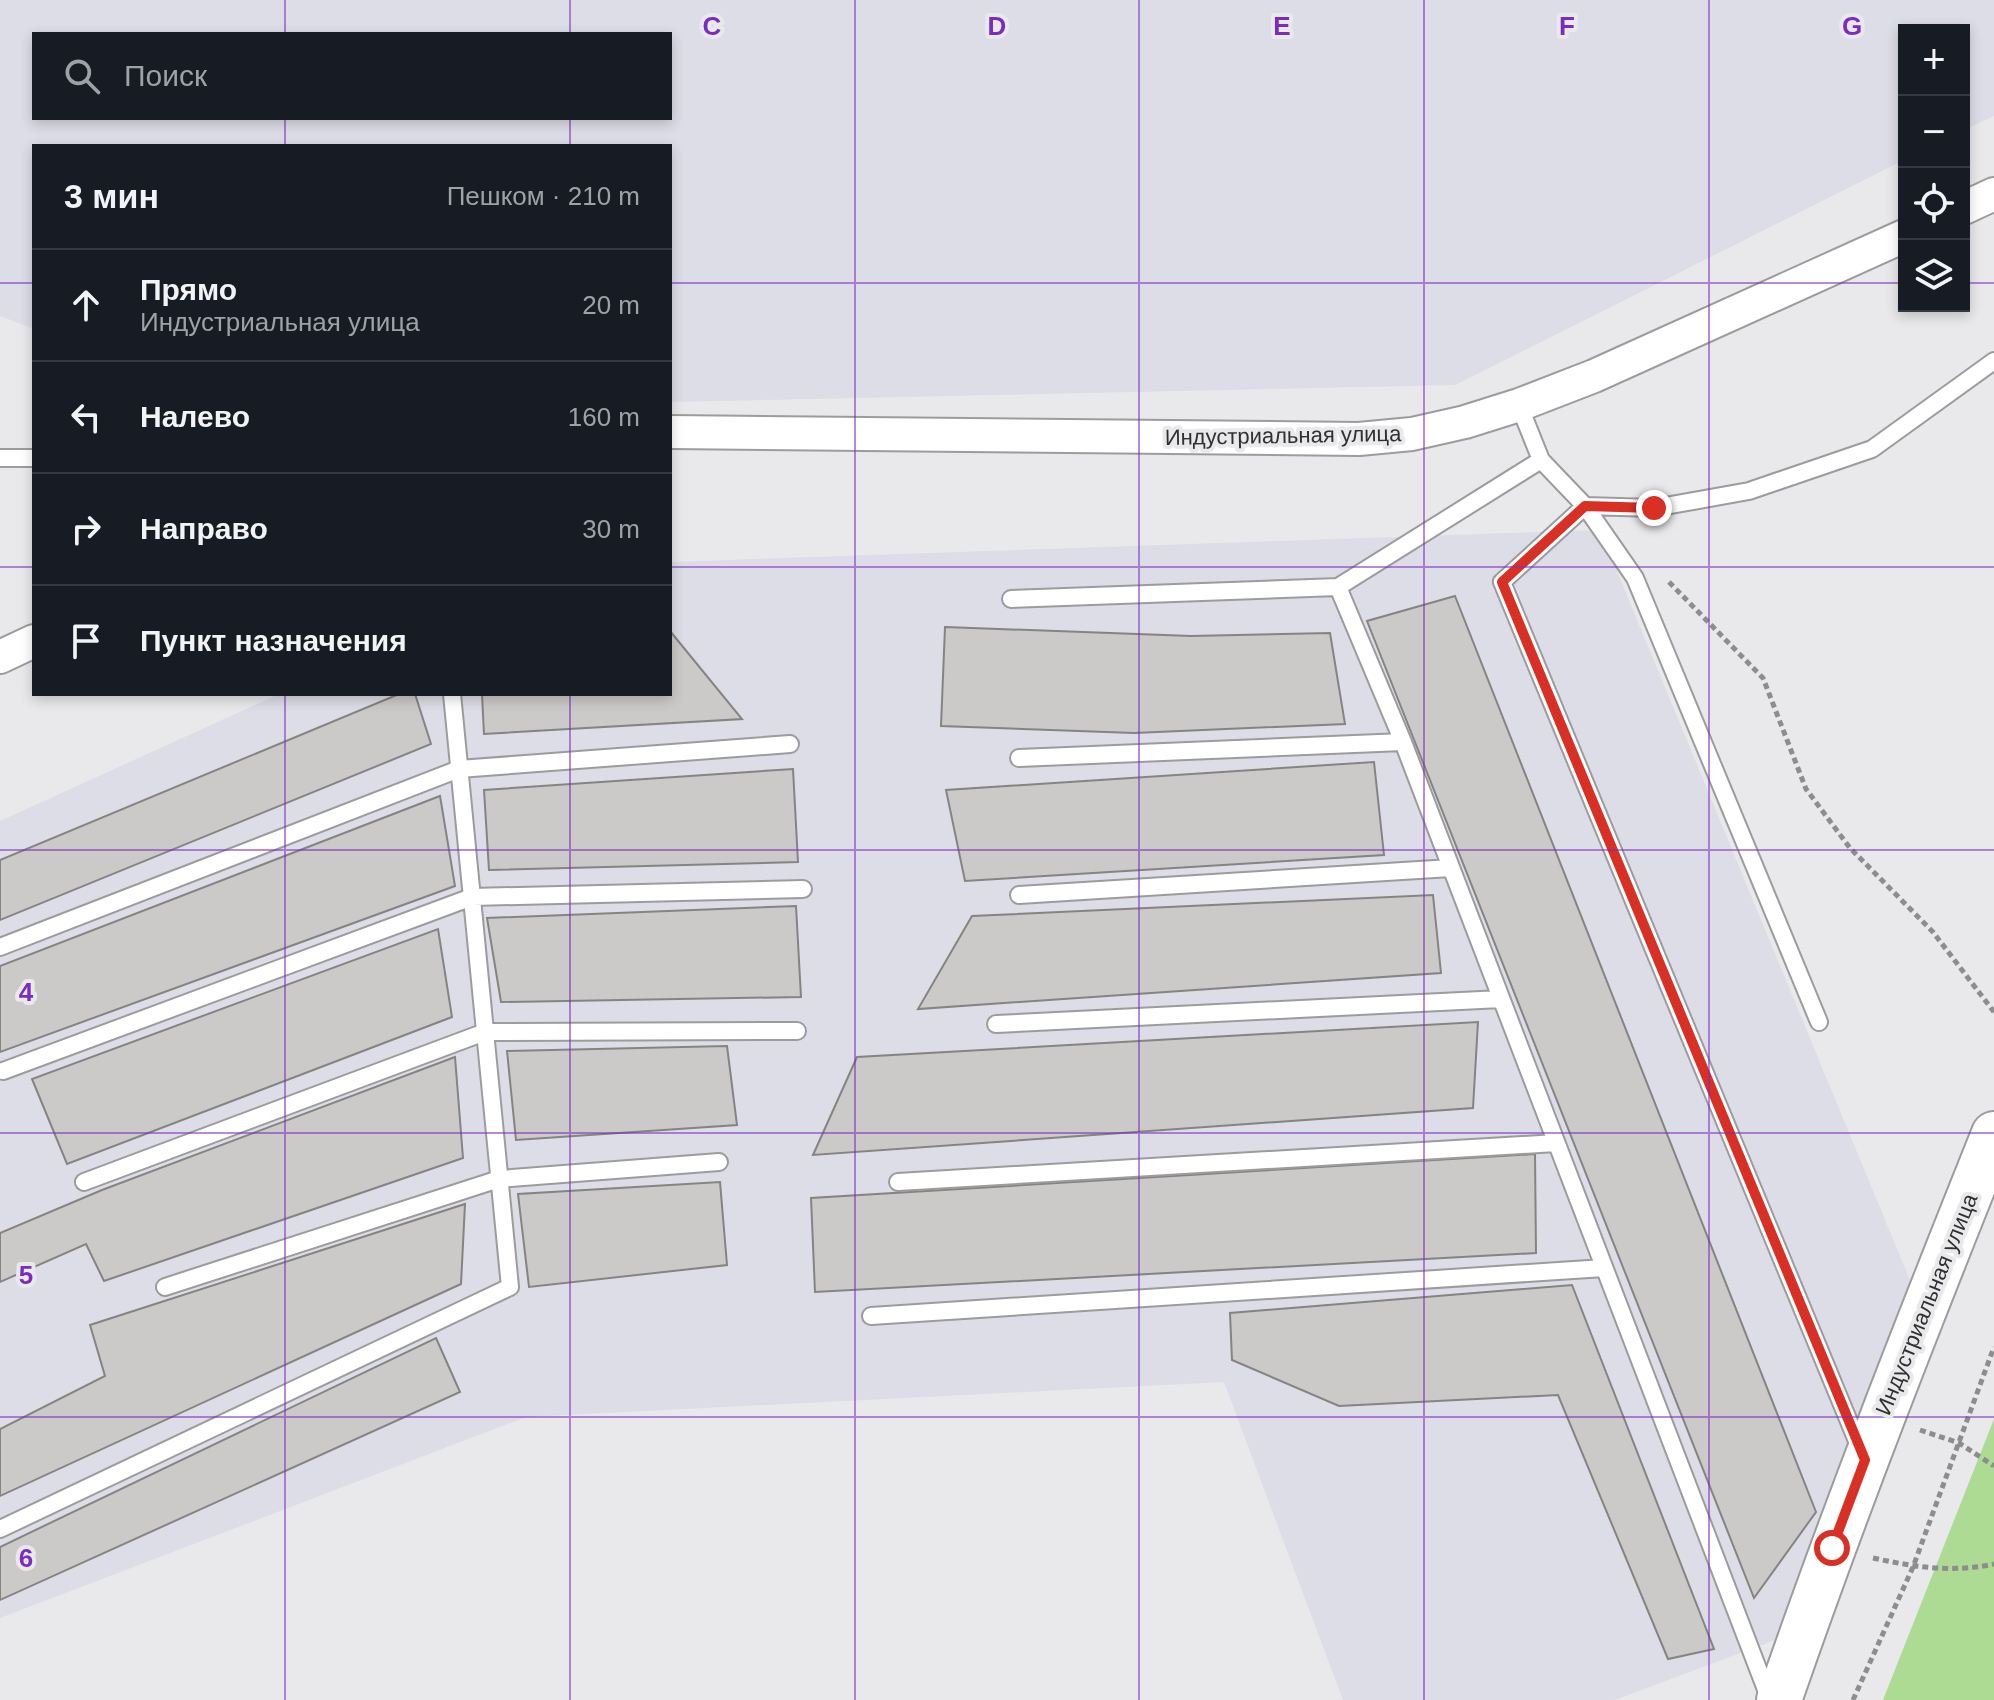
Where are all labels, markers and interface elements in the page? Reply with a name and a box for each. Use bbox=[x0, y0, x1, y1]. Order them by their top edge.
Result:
text: C bbox=[703, 11, 722, 41]
text: D bbox=[988, 11, 1006, 41]
text: E bbox=[1273, 11, 1291, 41]
text: F bbox=[1559, 11, 1575, 41]
text: G bbox=[1842, 11, 1862, 41]
map controls bbox=[1898, 24, 1970, 312]
button: + bbox=[1898, 24, 1970, 96]
search box bbox=[32, 32, 672, 120]
icon: search bbox=[60, 54, 104, 98]
text: Поиск bbox=[124, 59, 207, 92]
button: − bbox=[1898, 96, 1970, 168]
button: locate bbox=[1898, 168, 1970, 240]
text: 3 мин bbox=[64, 177, 159, 215]
text: Пешком · 210 m bbox=[447, 181, 640, 211]
button: layers bbox=[1898, 240, 1970, 312]
text: Прямо bbox=[140, 273, 237, 306]
icon: ahead bbox=[64, 283, 108, 327]
text: 20 m bbox=[582, 290, 640, 320]
text: Индустриальная улица bbox=[140, 307, 420, 337]
icon: left bbox=[64, 395, 108, 439]
text: Налево bbox=[140, 400, 250, 433]
text: 160 m bbox=[568, 402, 640, 432]
street label: Индустриальная улица bbox=[1165, 421, 1402, 450]
route end bbox=[1636, 490, 1672, 526]
icon: right bbox=[64, 507, 108, 551]
text: Направо bbox=[140, 512, 268, 545]
text: 30 m bbox=[582, 514, 640, 544]
icon: arrive bbox=[64, 619, 108, 663]
text: Пункт назначения bbox=[140, 624, 407, 657]
text: 4 bbox=[19, 977, 34, 1007]
street label: Индустриальная улица bbox=[1871, 1189, 1983, 1419]
text: 5 bbox=[19, 1260, 33, 1290]
route start bbox=[1814, 1530, 1850, 1566]
text: 6 bbox=[19, 1543, 33, 1573]

